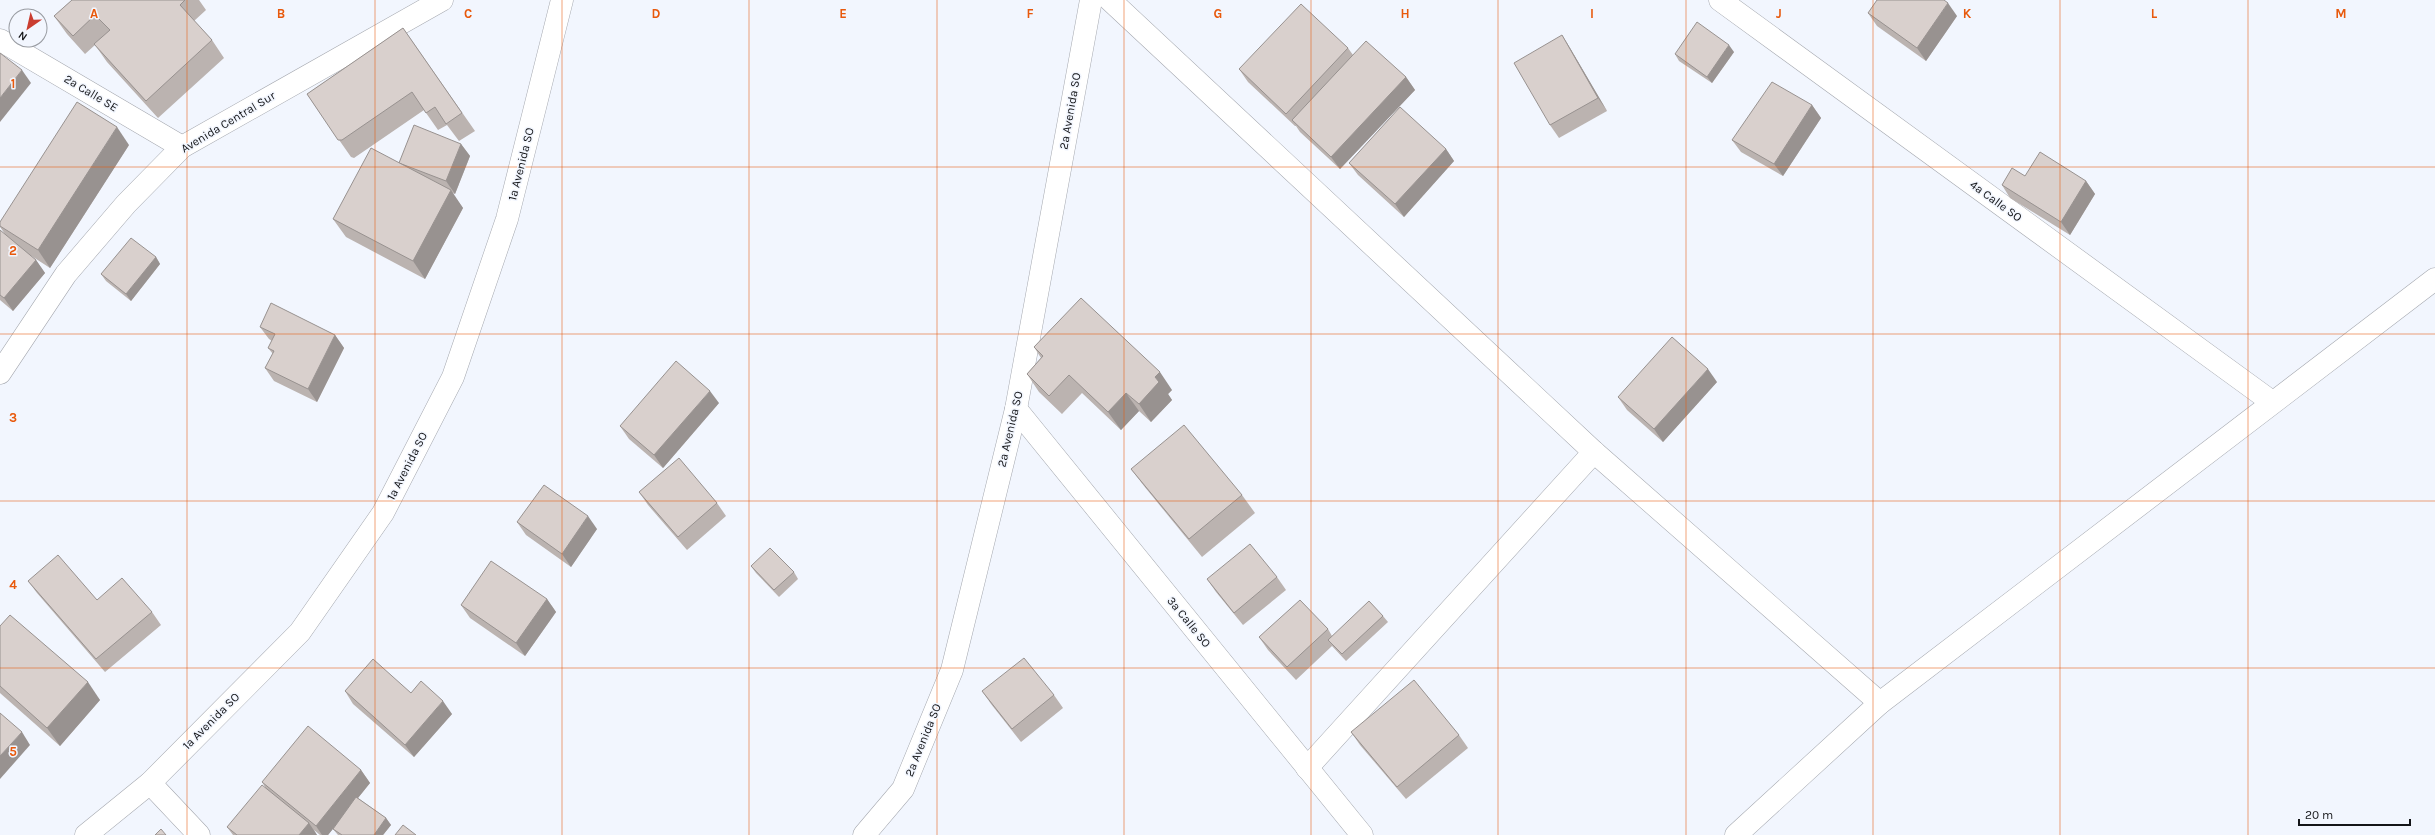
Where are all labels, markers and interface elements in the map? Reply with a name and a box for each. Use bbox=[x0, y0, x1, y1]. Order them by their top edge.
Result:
text: A bbox=[90, 6, 98, 21]
text: B bbox=[277, 6, 285, 21]
text: C bbox=[464, 6, 472, 21]
text: D bbox=[652, 6, 661, 21]
text: E bbox=[839, 6, 847, 21]
text: F bbox=[1026, 6, 1034, 21]
text: G bbox=[1214, 6, 1222, 21]
text: H bbox=[1400, 6, 1410, 21]
text: I bbox=[1590, 6, 1594, 21]
text: J bbox=[1776, 6, 1782, 21]
text: K bbox=[1963, 6, 1972, 21]
text: L bbox=[2151, 6, 2158, 21]
text: M bbox=[2335, 6, 2347, 21]
north arrow bbox=[8, 8, 48, 48]
text: N bbox=[16, 28, 30, 43]
street label: 2a Avenida SO bbox=[1056, 71, 1084, 150]
street label: 2a Calle SE bbox=[62, 72, 120, 114]
text: 1 bbox=[11, 76, 15, 91]
street label: Avenida Central Sur bbox=[178, 88, 278, 156]
street label: 1a Avenida SO bbox=[505, 126, 537, 202]
street label: 4a Calle SO bbox=[1967, 177, 2025, 225]
text: 2 bbox=[9, 243, 17, 258]
street label: 2a Avenida SO bbox=[994, 389, 1026, 468]
text: 3 bbox=[9, 410, 17, 425]
street label: 1a Avenida SO bbox=[384, 429, 430, 502]
text: 4 bbox=[9, 577, 17, 592]
street label: 3a Calle SO bbox=[1164, 594, 1214, 650]
street label: 1a Avenida SO bbox=[180, 689, 243, 752]
street label: 2a Avenida SO bbox=[902, 701, 944, 779]
text: 5 bbox=[9, 744, 17, 759]
scale bar bbox=[2299, 801, 2410, 827]
text: 20 m bbox=[2305, 808, 2333, 822]

